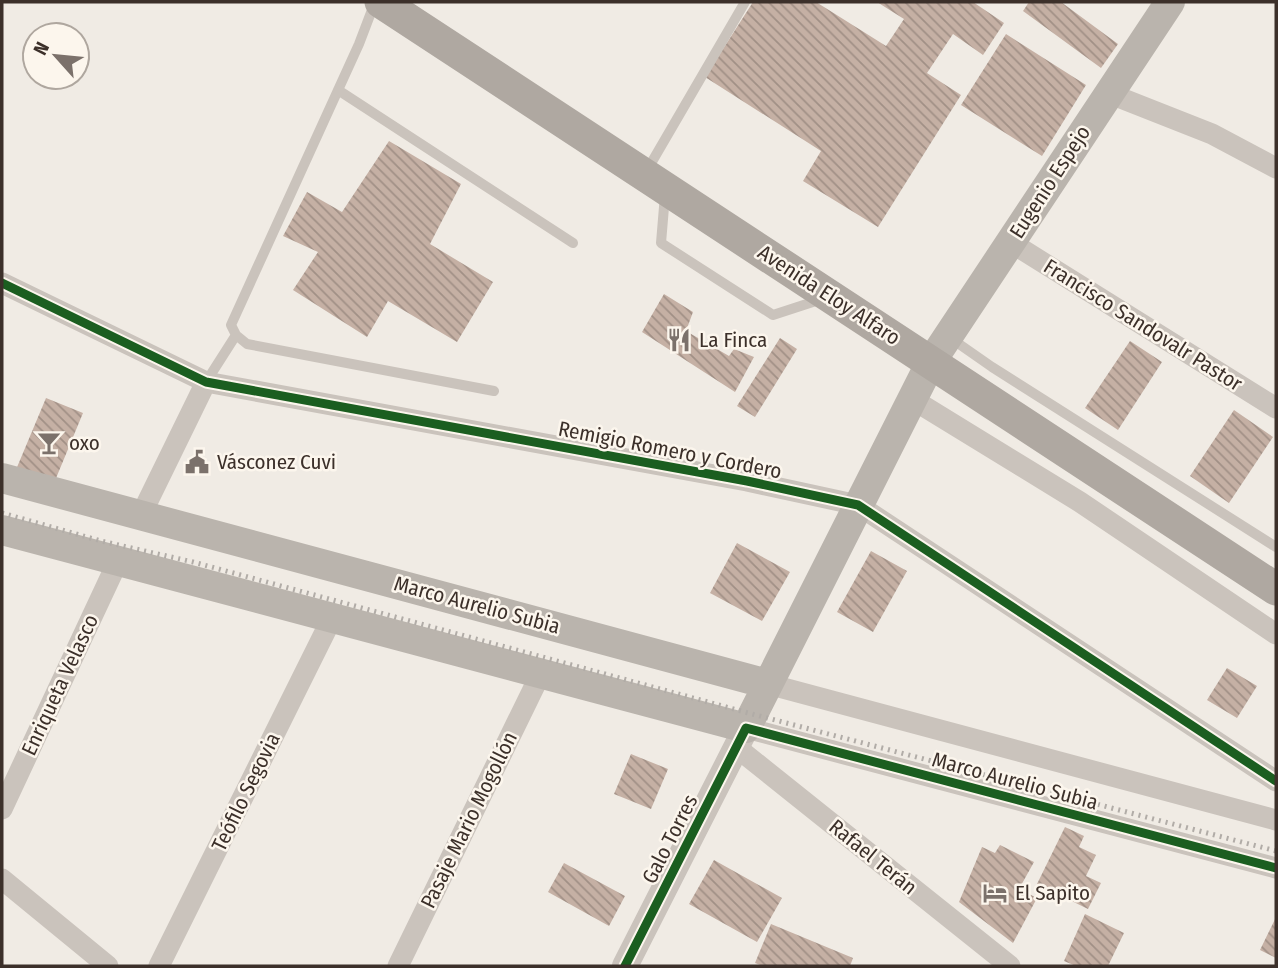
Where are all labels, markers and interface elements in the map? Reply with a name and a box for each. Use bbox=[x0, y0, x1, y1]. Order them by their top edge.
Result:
north arrow bbox=[21, 21, 91, 91]
text: N bbox=[28, 38, 54, 59]
street label: Eugenio Espejo bbox=[1004, 121, 1096, 243]
street label: Avenida Eloy Alfaro bbox=[753, 239, 905, 351]
street label: Francisco Sandovalr Pastor bbox=[1039, 253, 1248, 397]
restaurant icon: La Finca bbox=[665, 326, 693, 354]
place label: La Finca bbox=[699, 327, 767, 353]
street label: Remigio Romero y Cordero bbox=[556, 416, 784, 484]
bar icon: oxo bbox=[35, 429, 63, 457]
place label: oxo bbox=[69, 430, 100, 456]
public building icon: Vásconez Cuvi bbox=[183, 448, 211, 476]
place label: Vásconez Cuvi bbox=[217, 449, 336, 475]
street label: Marco Aurelio Subia bbox=[391, 570, 563, 640]
street label: Enriqueta Velasco bbox=[16, 610, 104, 760]
street label: Pasaje Mario Mogollón bbox=[415, 728, 523, 912]
street label: Teófilo Segovia bbox=[206, 729, 286, 855]
street label: Marco Aurelio Subia bbox=[929, 746, 1101, 816]
street label: Galo Torres bbox=[636, 790, 704, 888]
street label: Rafael Terán bbox=[824, 814, 922, 900]
hotel icon: El Sapito bbox=[981, 879, 1009, 907]
place label: El Sapito bbox=[1015, 880, 1090, 906]

